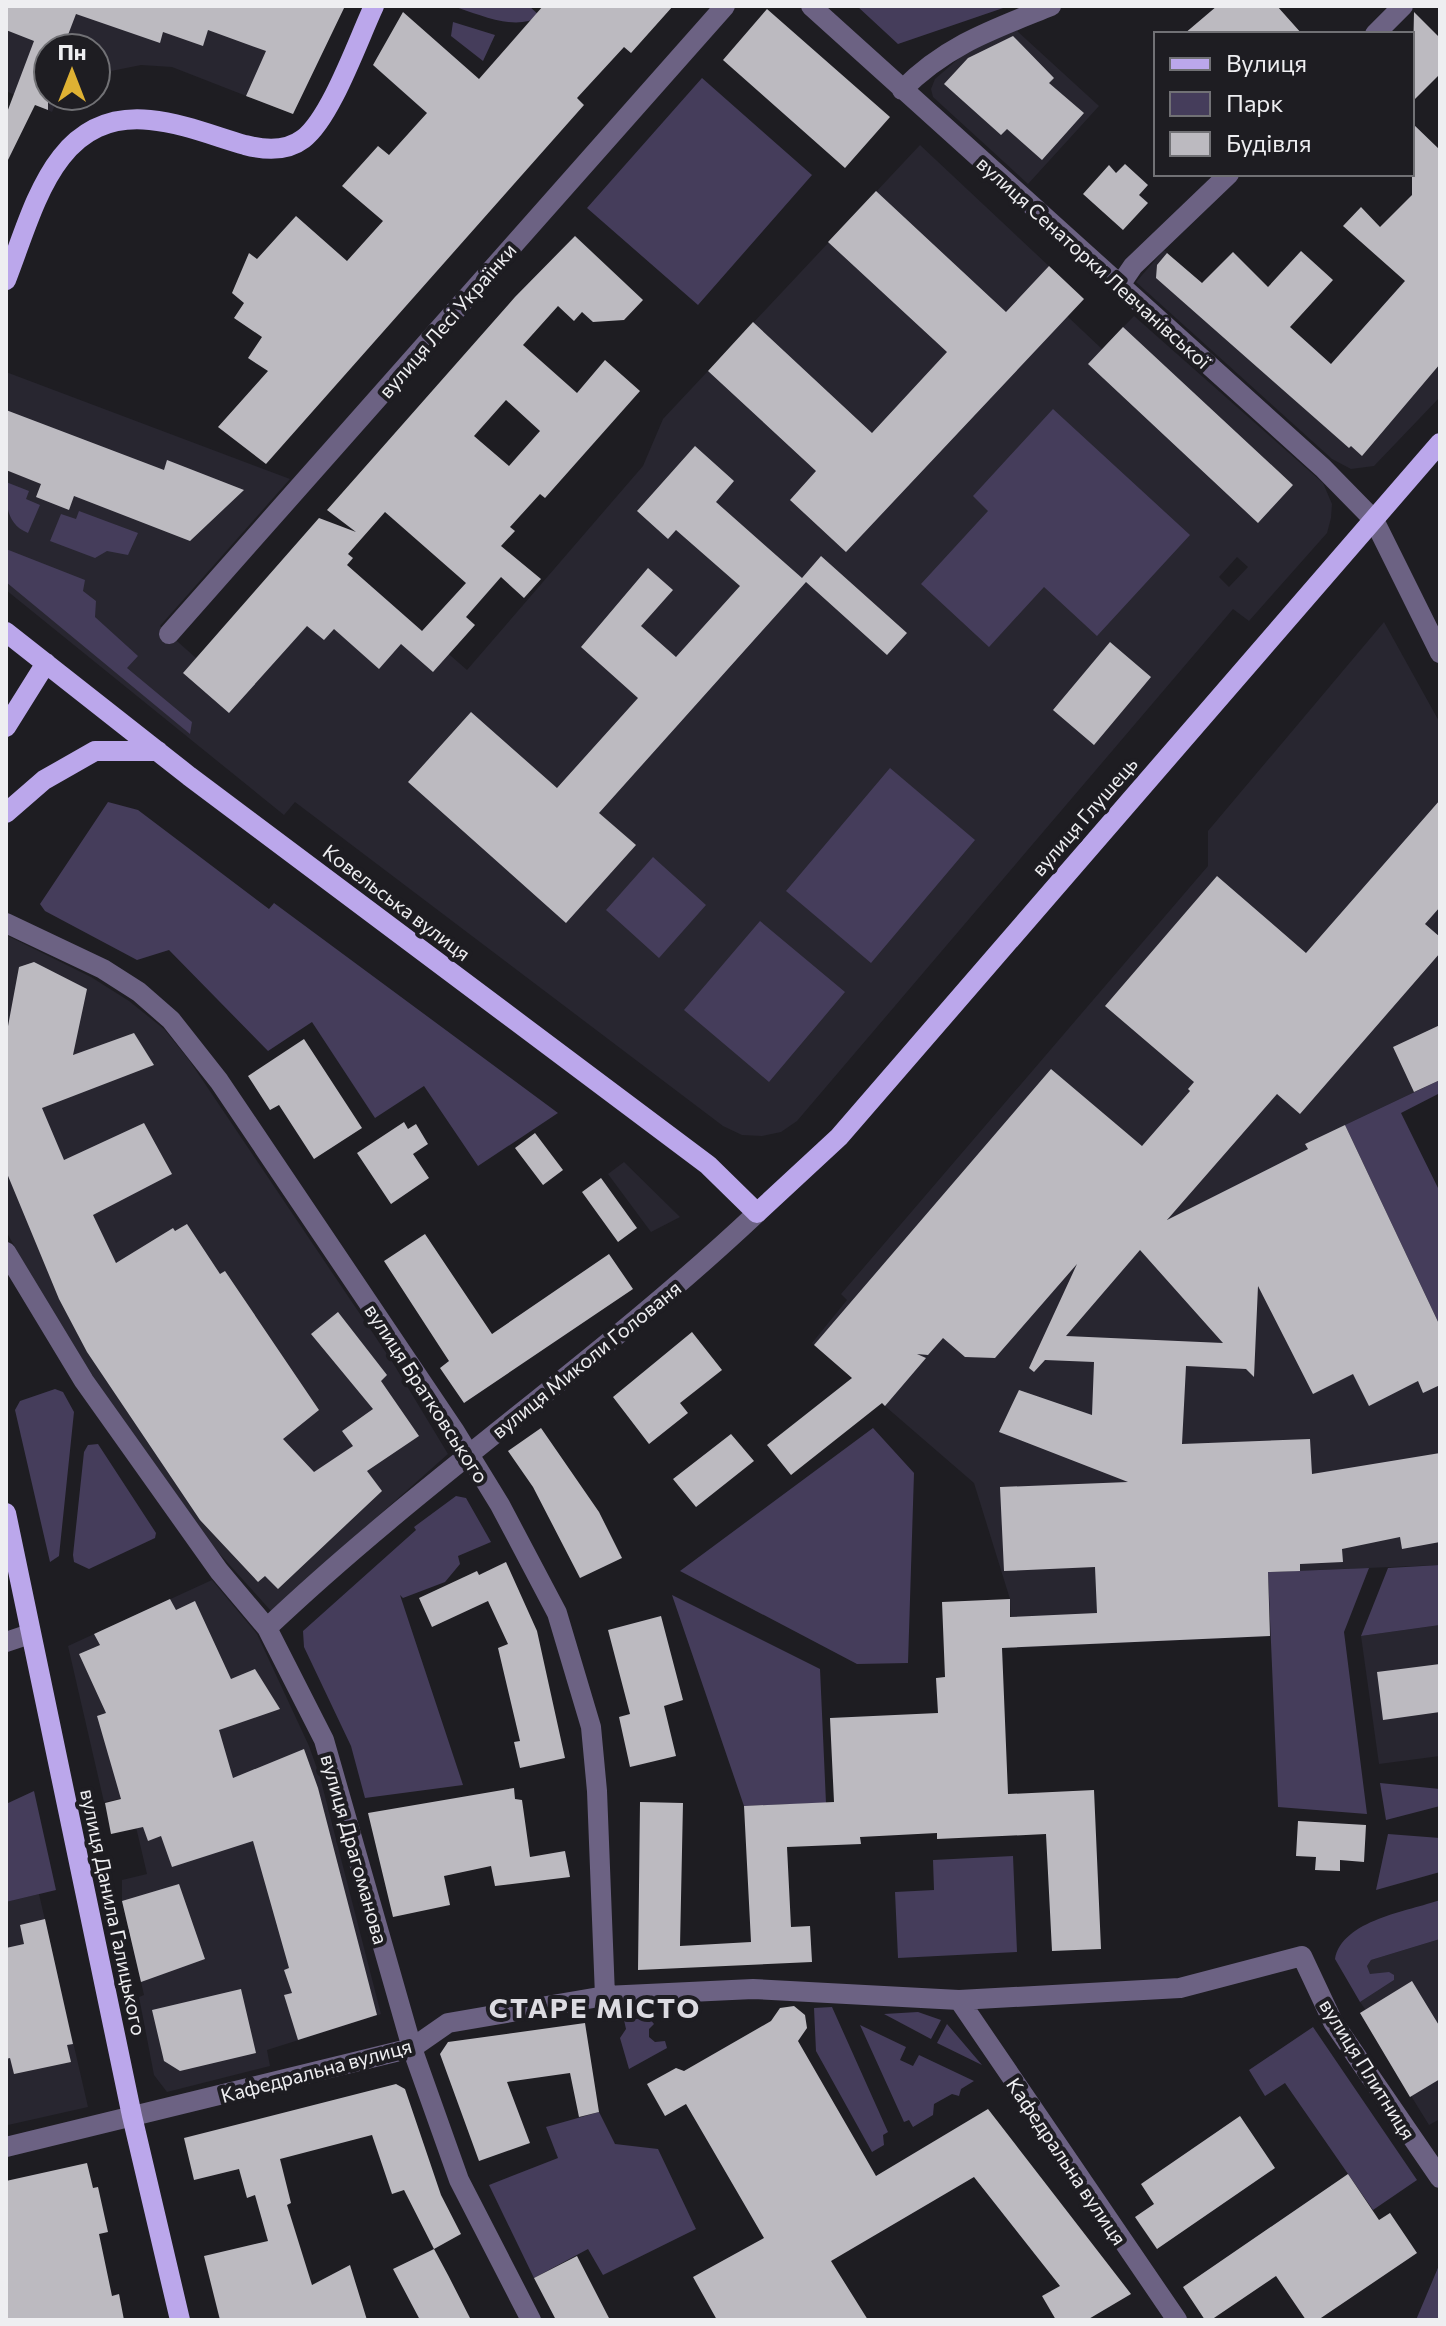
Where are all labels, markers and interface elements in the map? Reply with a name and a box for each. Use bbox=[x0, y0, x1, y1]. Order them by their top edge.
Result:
north arrow bbox=[32, 32, 112, 112]
legend bbox=[1154, 32, 1414, 176]
text: Пн bbox=[57, 38, 87, 65]
text: Вулиця bbox=[1226, 48, 1307, 77]
text: Парк bbox=[1226, 88, 1283, 117]
text: Будівля bbox=[1226, 128, 1312, 157]
street label: вулиця Сенаторки Левчанівської bbox=[972, 151, 1216, 374]
street label: вулиця Лесі Українки bbox=[373, 238, 521, 402]
street label: вулиця Глушець bbox=[1026, 752, 1142, 880]
street label: Ковельська вулиця bbox=[319, 839, 475, 965]
street label: вулиця Миколи Голованя bbox=[486, 1275, 686, 1443]
street label: вулиця Братковського bbox=[360, 1299, 494, 1487]
street label: вулиця Драгоманова bbox=[316, 1751, 394, 1947]
street label: вулиця Данила Галицького bbox=[76, 1786, 152, 2038]
district label: СТАРЕ МІСТО bbox=[489, 1990, 701, 2024]
street label: вулиця Плитниця bbox=[1315, 1994, 1421, 2144]
street label: Кафедральна вулиця bbox=[218, 2033, 414, 2107]
street label: Кафедральна вулиця bbox=[1002, 2073, 1132, 2249]

